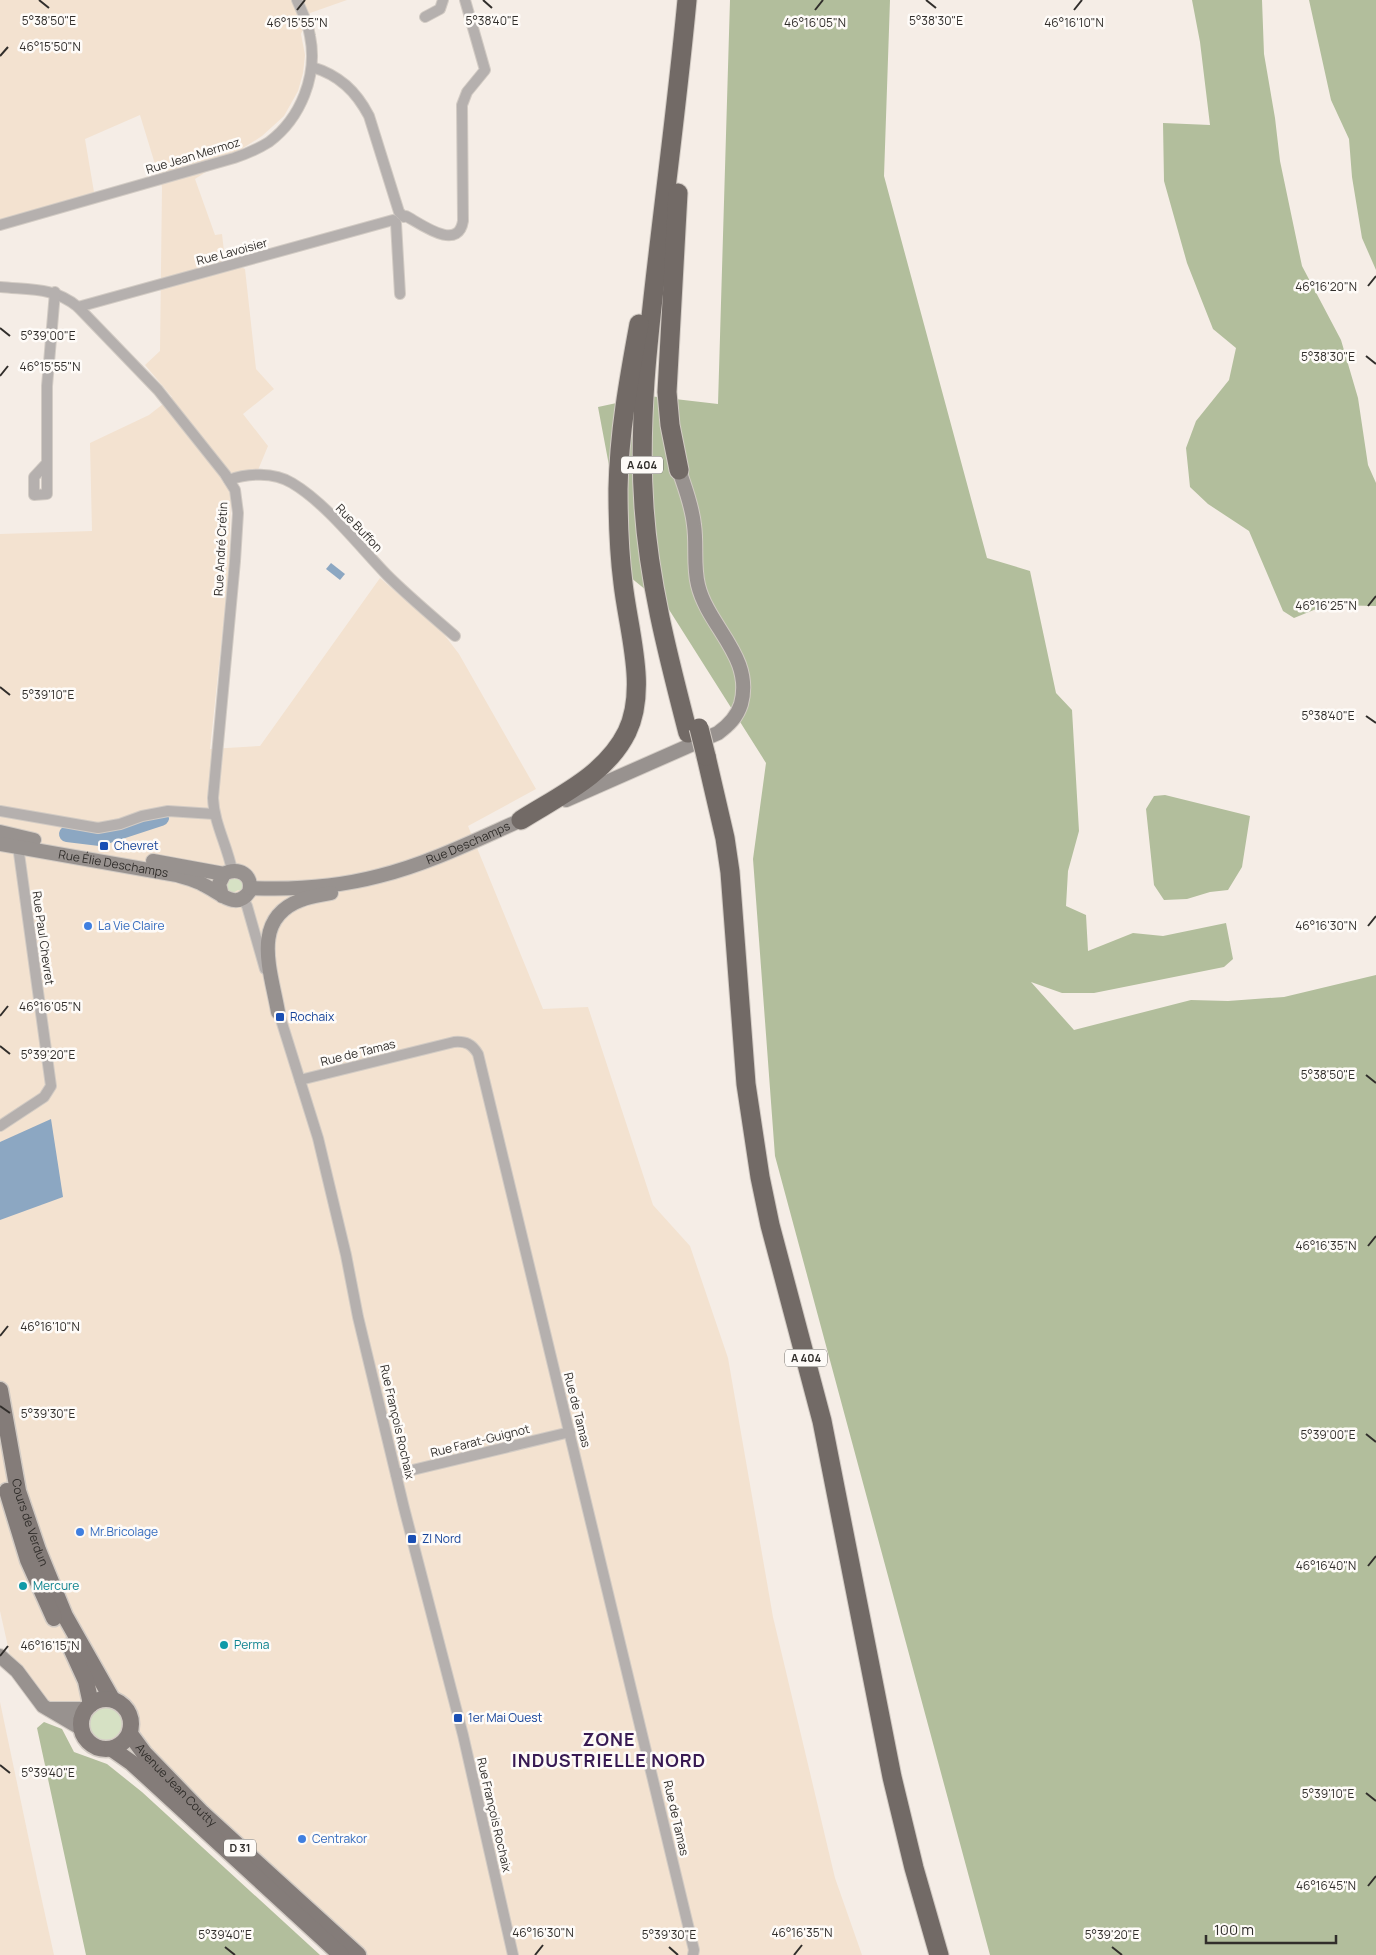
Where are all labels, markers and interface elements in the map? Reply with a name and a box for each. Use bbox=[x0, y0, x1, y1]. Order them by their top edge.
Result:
text: 5°38'50"E bbox=[22, 12, 76, 29]
text: 5°38'40"E bbox=[466, 12, 519, 29]
text: 5°38'30"E bbox=[909, 12, 963, 29]
text: 46°15'55"N bbox=[267, 14, 327, 31]
text: 46°16'05"N bbox=[784, 14, 846, 31]
text: 46°16'10"N bbox=[1044, 14, 1104, 31]
text: 46°15'50"N bbox=[19, 38, 81, 55]
street label: Rue Jean Mermoz bbox=[144, 133, 242, 178]
street label: Rue Lavoisier bbox=[194, 234, 270, 269]
text: 46°16'20"N bbox=[1295, 278, 1357, 295]
text: 5°39'00"E bbox=[20, 327, 76, 344]
text: 5°38'30"E bbox=[1301, 348, 1355, 365]
text: 46°15'55"N bbox=[20, 358, 80, 375]
road number: A 404 bbox=[621, 456, 663, 474]
street label: Rue Buffon bbox=[332, 500, 386, 555]
street label: Rue André Crétin bbox=[210, 501, 231, 597]
text: 46°16'25"N bbox=[1295, 597, 1357, 614]
text: 5°39'10"E bbox=[22, 686, 74, 703]
text: 5°38'40"E bbox=[1302, 707, 1355, 724]
street label: Rue Deschamps bbox=[424, 817, 513, 868]
place label: Chevret bbox=[114, 837, 159, 854]
marker: Chevret bbox=[98, 840, 110, 852]
street label: Rue Élie Deschamps bbox=[57, 845, 170, 881]
street label: Rue Paul Chevret bbox=[28, 890, 59, 986]
place label: La Vie Claire bbox=[98, 917, 165, 934]
text: 46°16'30"N bbox=[1295, 917, 1357, 934]
marker: La Vie Claire bbox=[82, 920, 94, 932]
text: 46°16'05"N bbox=[19, 998, 81, 1015]
place label: Rochaix bbox=[290, 1008, 335, 1025]
marker: Rochaix bbox=[274, 1011, 286, 1023]
street label: Rue de Tamas bbox=[319, 1035, 397, 1070]
text: 5°39'20"E bbox=[21, 1046, 75, 1063]
text: 5°38'50"E bbox=[1301, 1066, 1355, 1083]
text: 46°16'35"N bbox=[1295, 1237, 1357, 1254]
text: 46°16'10"N bbox=[20, 1318, 80, 1335]
road number: A 404 bbox=[785, 1350, 827, 1366]
street label: Rue François Rochaix bbox=[376, 1363, 419, 1482]
street label: Rue de Tamas bbox=[560, 1371, 595, 1449]
text: 5°39'30"E bbox=[21, 1405, 75, 1422]
street label: Rue Farat-Guignot bbox=[428, 1420, 531, 1461]
text: 5°39'00"E bbox=[1300, 1426, 1356, 1443]
street label: Cours de Verdun bbox=[8, 1477, 53, 1569]
place label: Mr.Bricolage bbox=[90, 1523, 158, 1540]
marker: Mr.Bricolage bbox=[74, 1526, 86, 1538]
place label: ZI Nord bbox=[422, 1530, 461, 1547]
marker: ZI Nord bbox=[406, 1533, 418, 1545]
text: 46°16'40"N bbox=[1296, 1557, 1356, 1574]
place label: Mercure bbox=[33, 1577, 79, 1594]
marker: Mercure bbox=[17, 1580, 29, 1592]
place label: Perma bbox=[234, 1636, 269, 1653]
text: 46°16'15"N bbox=[20, 1637, 80, 1654]
marker: Perma bbox=[218, 1639, 230, 1651]
place label: 1er Mai Ouest bbox=[468, 1709, 542, 1726]
marker: 1er Mai Ouest bbox=[452, 1712, 464, 1724]
district label: ZONE INDUSTRIELLE NORD bbox=[512, 1727, 706, 1772]
street label: Avenue Jean Coutty bbox=[132, 1740, 221, 1831]
street label: Rue François Rochaix bbox=[473, 1756, 516, 1875]
text: 5°39'40"E bbox=[21, 1764, 75, 1781]
street label: Rue de Tamas bbox=[660, 1779, 693, 1857]
text: 5°39'10"E bbox=[1302, 1785, 1354, 1802]
place label: Centrakor bbox=[312, 1830, 368, 1847]
marker: Centrakor bbox=[296, 1833, 308, 1845]
road number: D 31 bbox=[224, 1840, 256, 1856]
text: 46°16'45"N bbox=[1296, 1877, 1356, 1894]
scale bar bbox=[1206, 1912, 1336, 1944]
text: 100 m bbox=[1214, 1919, 1254, 1940]
text: 46°16'30"N bbox=[512, 1924, 574, 1941]
text: 46°16'35"N bbox=[771, 1924, 833, 1941]
text: 5°39'40"E bbox=[198, 1926, 252, 1943]
text: 5°39'30"E bbox=[642, 1926, 696, 1943]
text: 5°39'20"E bbox=[1085, 1926, 1139, 1943]

